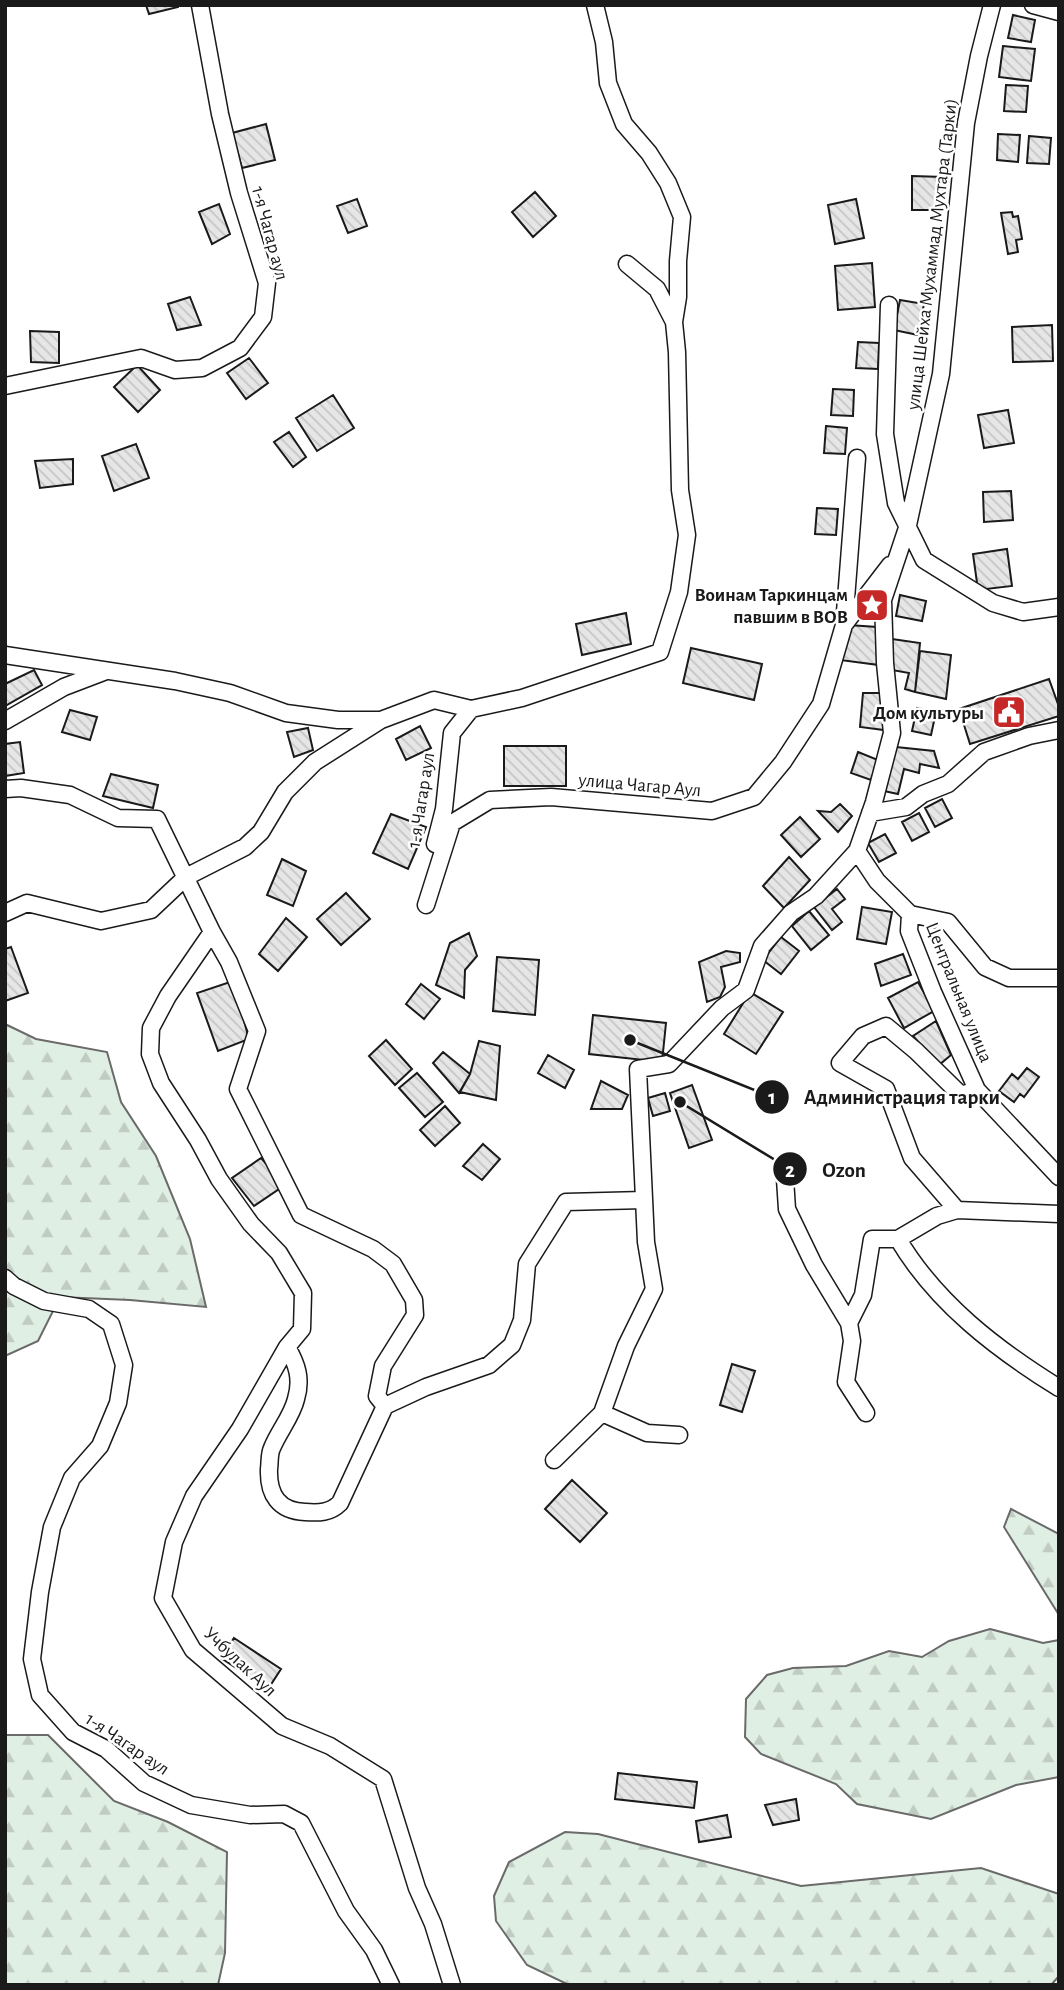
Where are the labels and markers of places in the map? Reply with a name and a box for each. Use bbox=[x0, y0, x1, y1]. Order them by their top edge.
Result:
place label: Воинам Таркинцам павшим в ВОВ bbox=[694, 586, 848, 627]
place icon: Воинам Таркинцам павшим в ВОВ bbox=[853, 586, 891, 624]
public building icon: Дом культуры bbox=[990, 693, 1028, 731]
place label: Дом культуры bbox=[873, 704, 984, 723]
callout: Администрация тарки bbox=[754, 1076, 1014, 1118]
callout: Ozon bbox=[773, 1148, 880, 1190]

